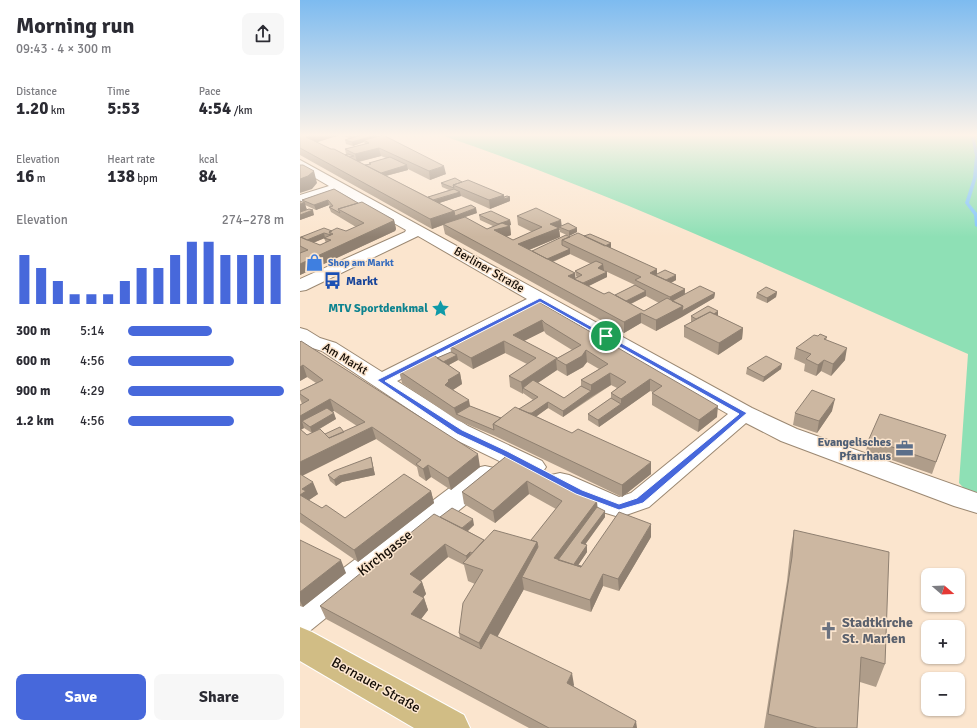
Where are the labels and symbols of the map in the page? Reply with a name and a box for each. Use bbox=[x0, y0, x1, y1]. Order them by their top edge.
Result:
street label: Berliner Straße bbox=[451, 244, 527, 296]
shop icon: Shop am Markt bbox=[305, 253, 325, 273]
place label: Shop am Markt bbox=[328, 257, 394, 269]
bus stop icon: Markt bbox=[323, 271, 343, 291]
place label: Markt bbox=[346, 274, 378, 289]
place icon: MTV Sportdenkmal bbox=[431, 298, 451, 318]
place label: MTV Sportdenkmal bbox=[328, 301, 428, 316]
pin bbox=[589, 319, 623, 353]
street label: Am Markt bbox=[320, 340, 370, 378]
place label: Evangelisches Pfarrhaus bbox=[818, 435, 892, 464]
office icon: Evangelisches Pfarrhaus bbox=[894, 439, 914, 459]
street label: Kirchgasse bbox=[354, 526, 416, 580]
north arrow bbox=[921, 568, 965, 612]
place label: Stadtkirche St. Marien bbox=[842, 614, 913, 647]
church icon: Stadtkirche St. Marien bbox=[819, 620, 839, 640]
street label: Bernauer Straße bbox=[329, 654, 423, 716]

